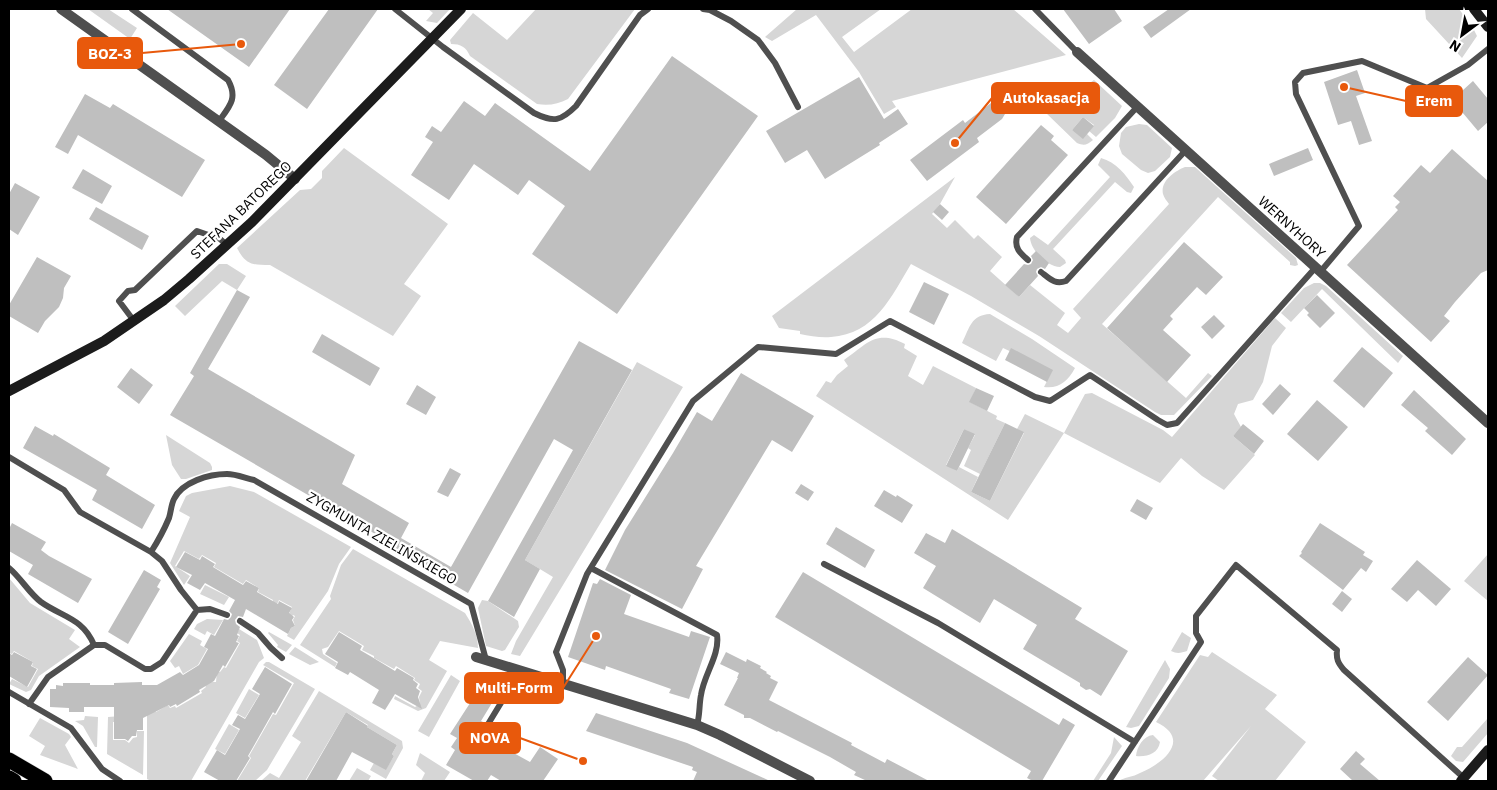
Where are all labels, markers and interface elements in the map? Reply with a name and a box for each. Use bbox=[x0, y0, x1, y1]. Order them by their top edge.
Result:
north arrow bbox=[1437, 10, 1487, 60]
text: N bbox=[1446, 36, 1464, 56]
callout: BOZ-3 bbox=[78, 38, 142, 68]
text: BOZ-3 bbox=[88, 44, 132, 63]
callout: Autokasacja bbox=[992, 83, 1099, 113]
callout: Erem bbox=[1406, 86, 1462, 116]
text: Autokasacja bbox=[1002, 88, 1090, 107]
text: Erem bbox=[1416, 91, 1452, 110]
street label: STEFANA BATOREGO bbox=[187, 157, 295, 263]
street label: WERNYHORY bbox=[1255, 192, 1330, 262]
street label: ZYGMUNTA ZIELIŃSKIEGO bbox=[304, 487, 461, 589]
callout: Multi-Form bbox=[465, 673, 563, 703]
text: Multi-Form bbox=[475, 678, 553, 697]
callout: NOVA bbox=[460, 723, 520, 753]
text: NOVA bbox=[470, 728, 510, 747]

